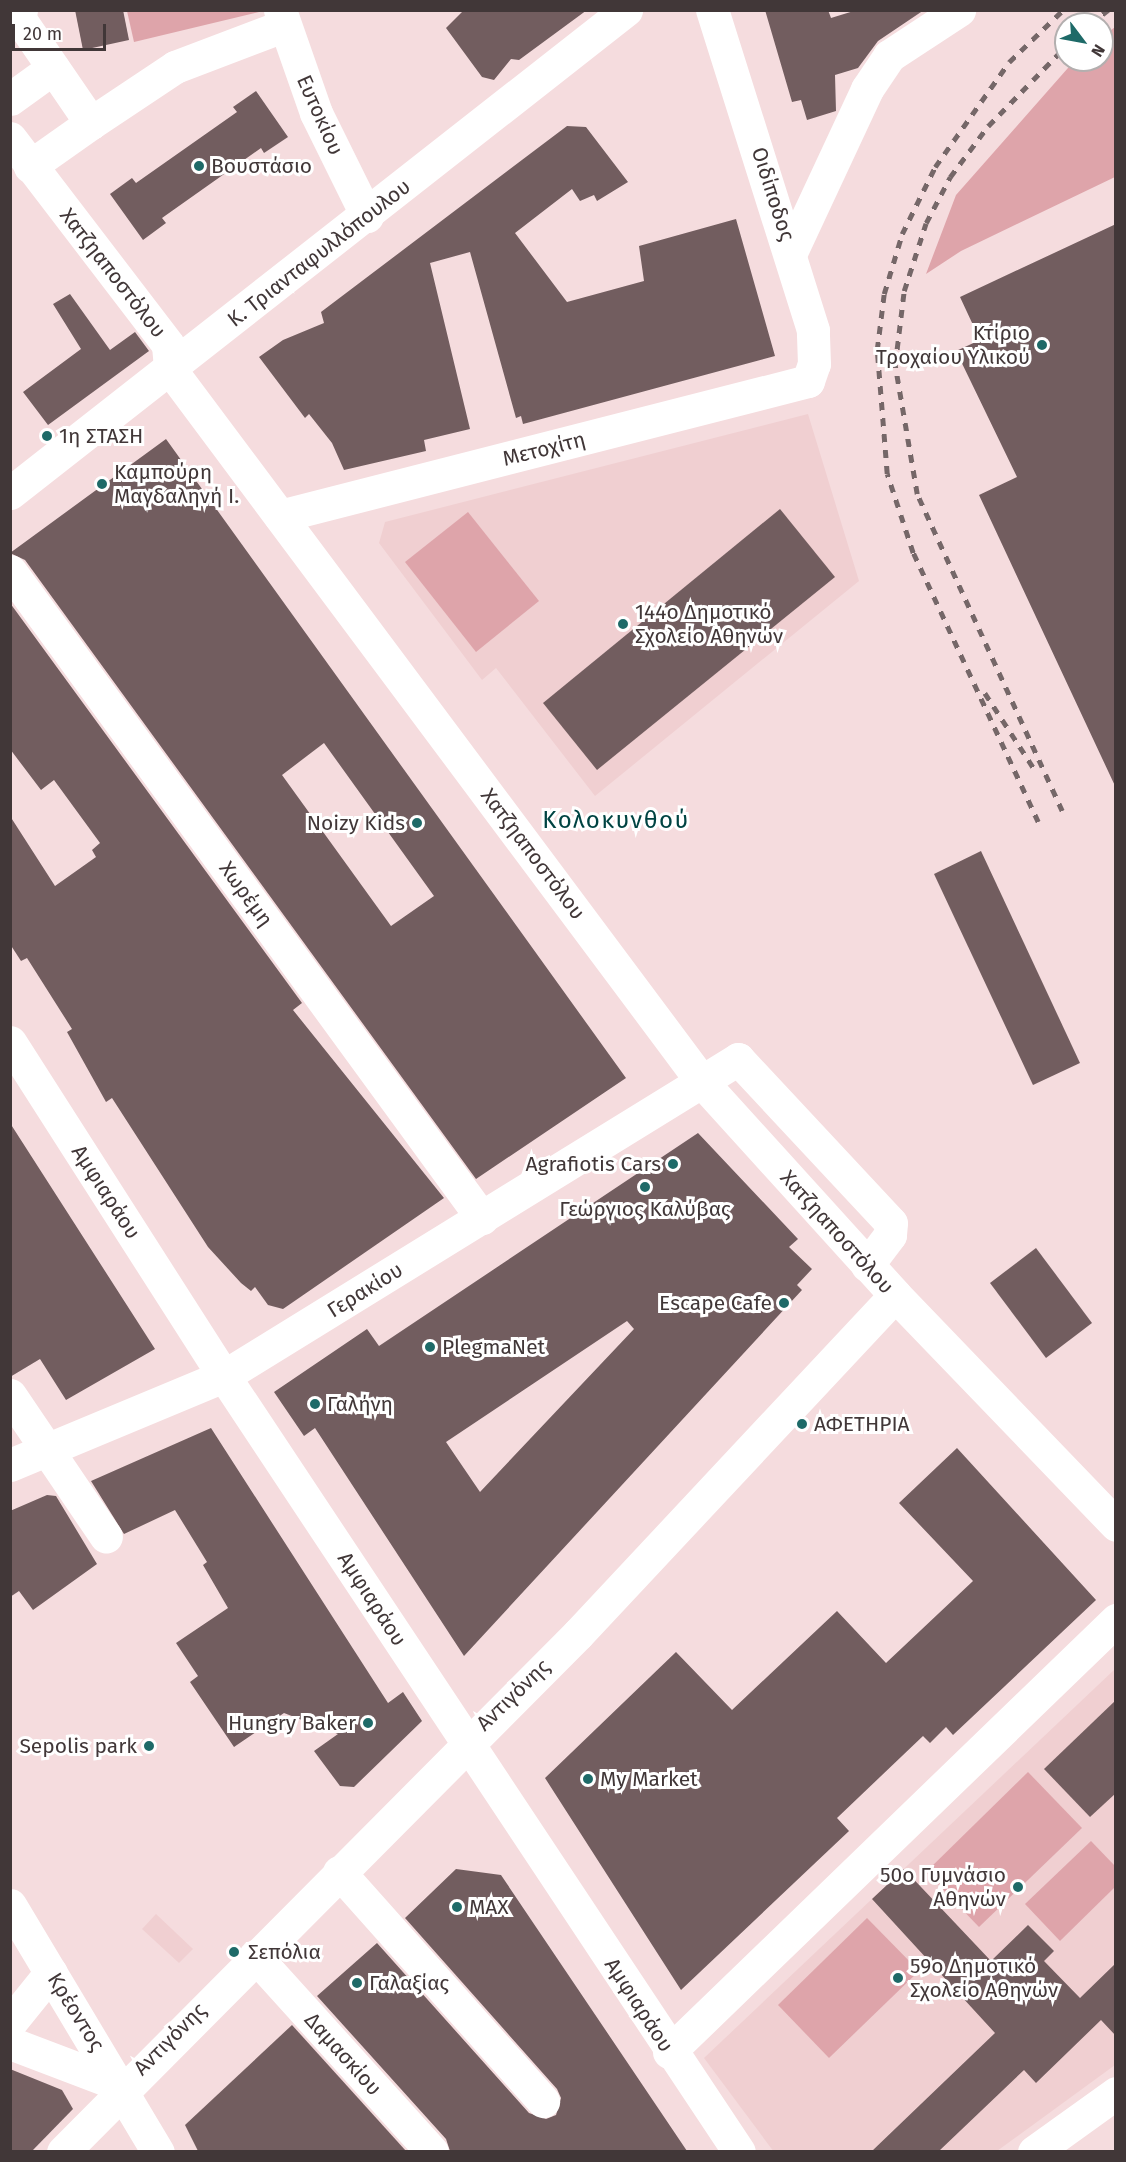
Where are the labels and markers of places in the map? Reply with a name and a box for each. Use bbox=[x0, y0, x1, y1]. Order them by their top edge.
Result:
place label: Βουστάσιο bbox=[211, 153, 312, 179]
marker: Βουστάσιο bbox=[192, 159, 206, 173]
place label: Κτίριο Τροχαίου Υλικού bbox=[876, 320, 1030, 370]
marker: Κτίριο Τροχαίου Υλικού bbox=[1035, 338, 1049, 352]
place label: 1η ΣΤΑΣΗ bbox=[59, 423, 143, 449]
marker: 1η ΣΤΑΣΗ bbox=[40, 429, 54, 443]
place label: Καμπούρη Μαγδαληνή Ι. bbox=[114, 459, 239, 509]
marker: Καμπούρη Μαγδαληνή Ι. bbox=[95, 477, 109, 491]
place label: 144ο Δημοτικό Σχολείο Αθηνών bbox=[635, 599, 783, 649]
marker: 144ο Δημοτικό Σχολείο Αθηνών bbox=[616, 617, 630, 631]
place label: Noizy Kids bbox=[307, 810, 405, 836]
marker: Noizy Kids bbox=[410, 816, 424, 830]
place label: Agrafiotis Cars bbox=[525, 1151, 661, 1177]
marker: Agrafiotis Cars bbox=[666, 1157, 680, 1171]
marker: Γεώργιος Καλύβας bbox=[638, 1180, 652, 1194]
place label: Γεώργιος Καλύβας bbox=[559, 1196, 731, 1222]
place label: Escape Cafe bbox=[659, 1290, 772, 1316]
marker: Escape Cafe bbox=[777, 1296, 791, 1310]
place label: PlegmaNet bbox=[442, 1334, 545, 1360]
marker: PlegmaNet bbox=[423, 1340, 437, 1354]
place label: Γαλήνη bbox=[327, 1391, 393, 1417]
marker: Γαλήνη bbox=[308, 1397, 322, 1411]
place label: ΑΦΕΤΗΡΙΑ bbox=[814, 1411, 910, 1437]
marker: ΑΦΕΤΗΡΙΑ bbox=[795, 1417, 809, 1431]
place label: Hungry Baker bbox=[228, 1710, 356, 1736]
marker: Hungry Baker bbox=[361, 1716, 375, 1730]
place label: Sepolis park bbox=[19, 1733, 137, 1759]
marker: Sepolis park bbox=[142, 1739, 156, 1753]
place label: My Market bbox=[600, 1766, 698, 1792]
marker: My Market bbox=[581, 1772, 595, 1786]
place label: 50ο Γυμνάσιο Αθηνών bbox=[880, 1862, 1006, 1912]
marker: 50ο Γυμνάσιο Αθηνών bbox=[1011, 1880, 1025, 1894]
place label: MAX bbox=[469, 1894, 509, 1920]
marker: MAX bbox=[450, 1900, 464, 1914]
place label: Σεπόλια bbox=[248, 1939, 321, 1965]
marker: Σεπόλια bbox=[225, 1943, 243, 1961]
place label: 59ο Δημοτικό Σχολείο Αθηνών bbox=[910, 1953, 1058, 2003]
place label: Γαλαξίας bbox=[369, 1970, 449, 1996]
marker: 59ο Δημοτικό Σχολείο Αθηνών bbox=[891, 1971, 905, 1985]
marker: Γαλαξίας bbox=[350, 1976, 364, 1990]

